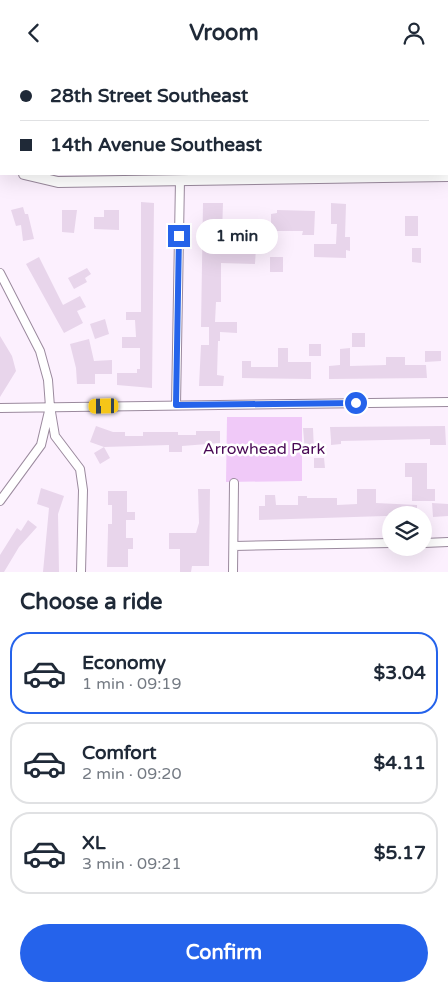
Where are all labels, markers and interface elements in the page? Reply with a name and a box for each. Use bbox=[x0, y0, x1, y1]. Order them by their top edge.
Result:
icon: back bbox=[20, 19, 48, 47]
icon: person bbox=[400, 19, 428, 47]
text: Vroom bbox=[189, 20, 259, 46]
text: 28th Street Southeast bbox=[50, 85, 248, 107]
text: 14th Avenue Southeast bbox=[50, 134, 262, 156]
callout: 1 min bbox=[196, 219, 279, 253]
route end bbox=[168, 225, 190, 247]
text: 1 min bbox=[216, 226, 258, 246]
route start bbox=[345, 392, 367, 414]
car bbox=[88, 398, 119, 414]
park label: Arrowhead Park bbox=[203, 439, 325, 459]
map controls bbox=[382, 506, 432, 556]
button: layers bbox=[382, 506, 432, 556]
text: Choose a ride bbox=[20, 589, 163, 615]
icon: car bbox=[22, 651, 67, 696]
text: Economy bbox=[82, 652, 166, 674]
text: $3.04 bbox=[374, 662, 426, 684]
text: 1 min · 09:19 bbox=[82, 674, 181, 694]
icon: car bbox=[22, 741, 67, 786]
text: Comfort bbox=[82, 742, 156, 764]
text: $4.11 bbox=[374, 752, 426, 774]
text: 2 min · 09:20 bbox=[82, 764, 181, 784]
icon: car bbox=[22, 831, 67, 876]
text: XL bbox=[82, 832, 106, 854]
text: $5.17 bbox=[374, 842, 426, 864]
text: 3 min · 09:21 bbox=[82, 854, 181, 874]
button: Confirm bbox=[20, 924, 428, 982]

